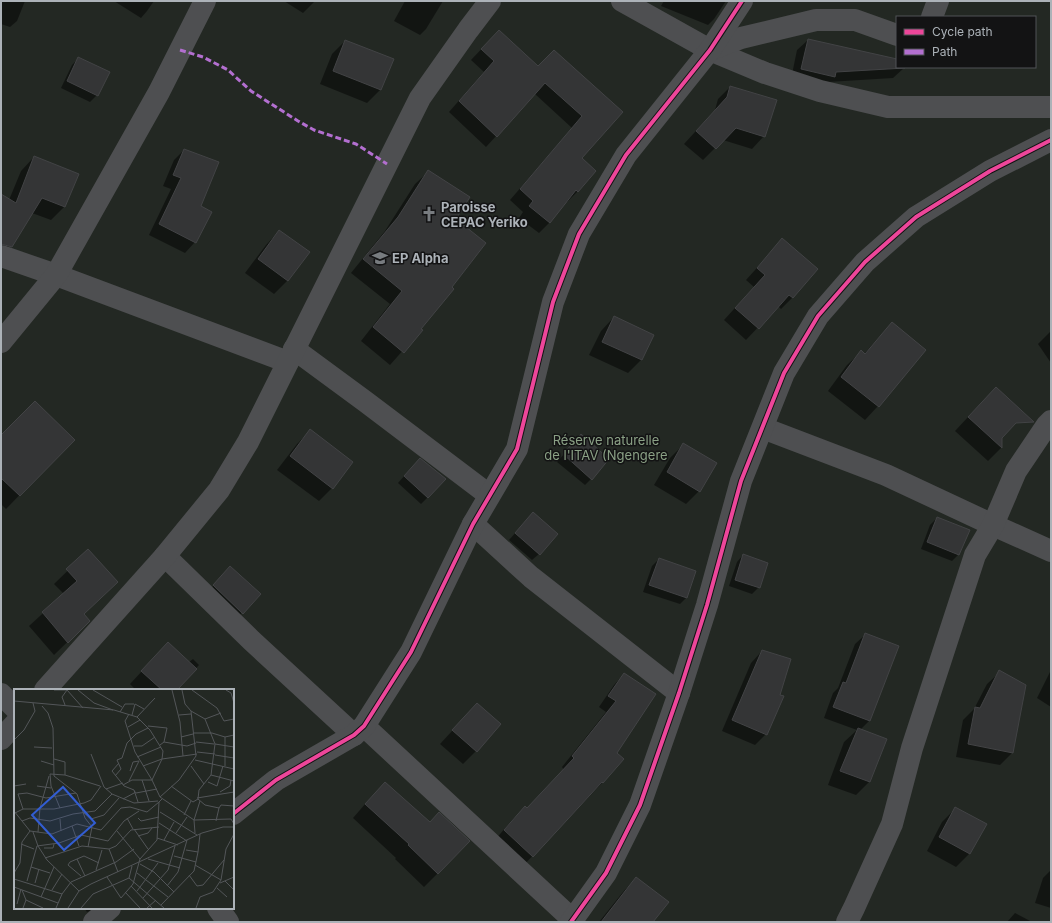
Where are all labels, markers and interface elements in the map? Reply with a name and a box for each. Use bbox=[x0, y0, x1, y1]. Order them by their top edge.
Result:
legend bbox=[896, 16, 1036, 68]
text: Cycle path bbox=[932, 24, 993, 39]
text: Path bbox=[932, 44, 957, 59]
place label: Paroisse CEPAC Yeriko bbox=[441, 199, 528, 230]
church icon: Paroisse CEPAC Yeriko bbox=[420, 205, 438, 223]
school or university icon: EP Alpha bbox=[371, 249, 389, 267]
place label: EP Alpha bbox=[392, 250, 448, 266]
park label: Réserve naturelle de l'ITAV (Ngengere bbox=[544, 432, 668, 463]
inset map bbox=[14, 689, 234, 909]

